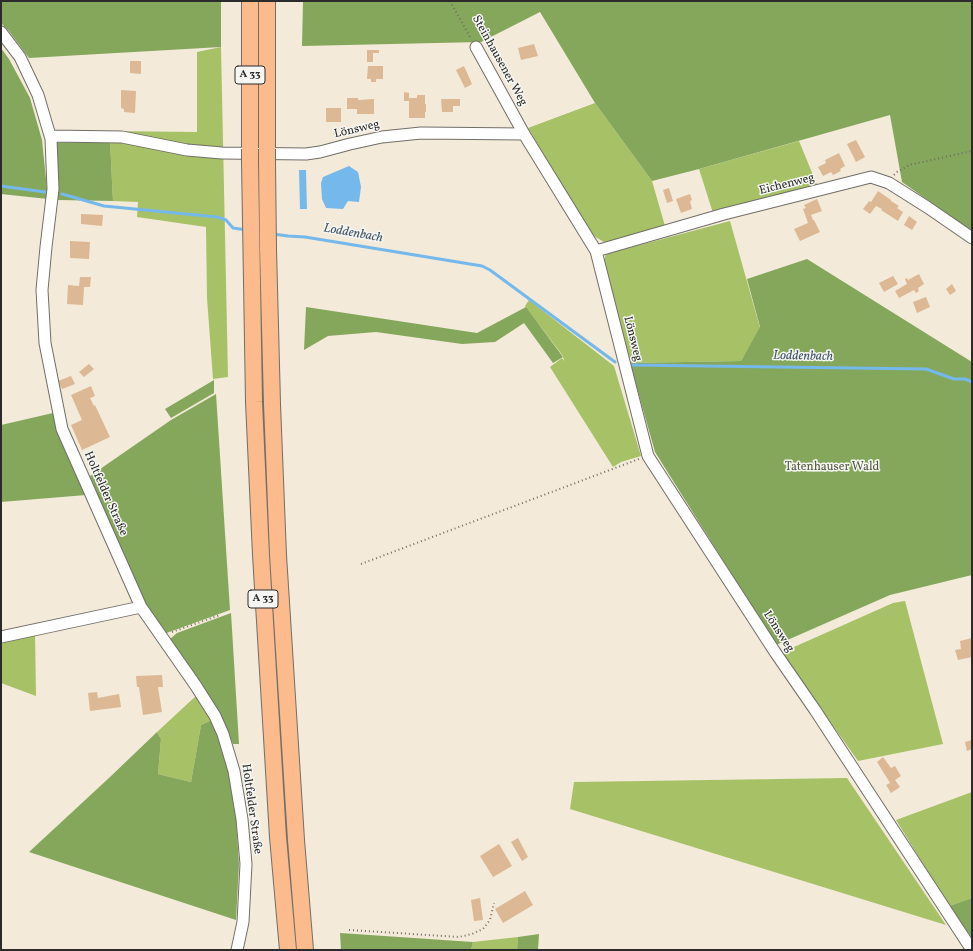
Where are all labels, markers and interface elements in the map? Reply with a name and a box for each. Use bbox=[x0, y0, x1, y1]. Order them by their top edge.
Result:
street label: Steinhausener Weg bbox=[468, 13, 530, 109]
road number: A 33 bbox=[235, 66, 265, 84]
street label: Lönsweg bbox=[333, 118, 381, 142]
street label: Eichenweg bbox=[758, 171, 816, 199]
water label: Loddenbach bbox=[322, 221, 384, 247]
street label: Lönsweg bbox=[619, 315, 645, 363]
water label: Loddenbach bbox=[773, 349, 833, 365]
street label: Holtfelder Straße bbox=[80, 449, 130, 539]
park label: Tatenhauser Wald bbox=[785, 461, 879, 475]
road number: A 33 bbox=[248, 590, 278, 608]
street label: Lönsweg bbox=[759, 609, 797, 655]
street label: Holtfelder Straße bbox=[238, 763, 264, 855]

